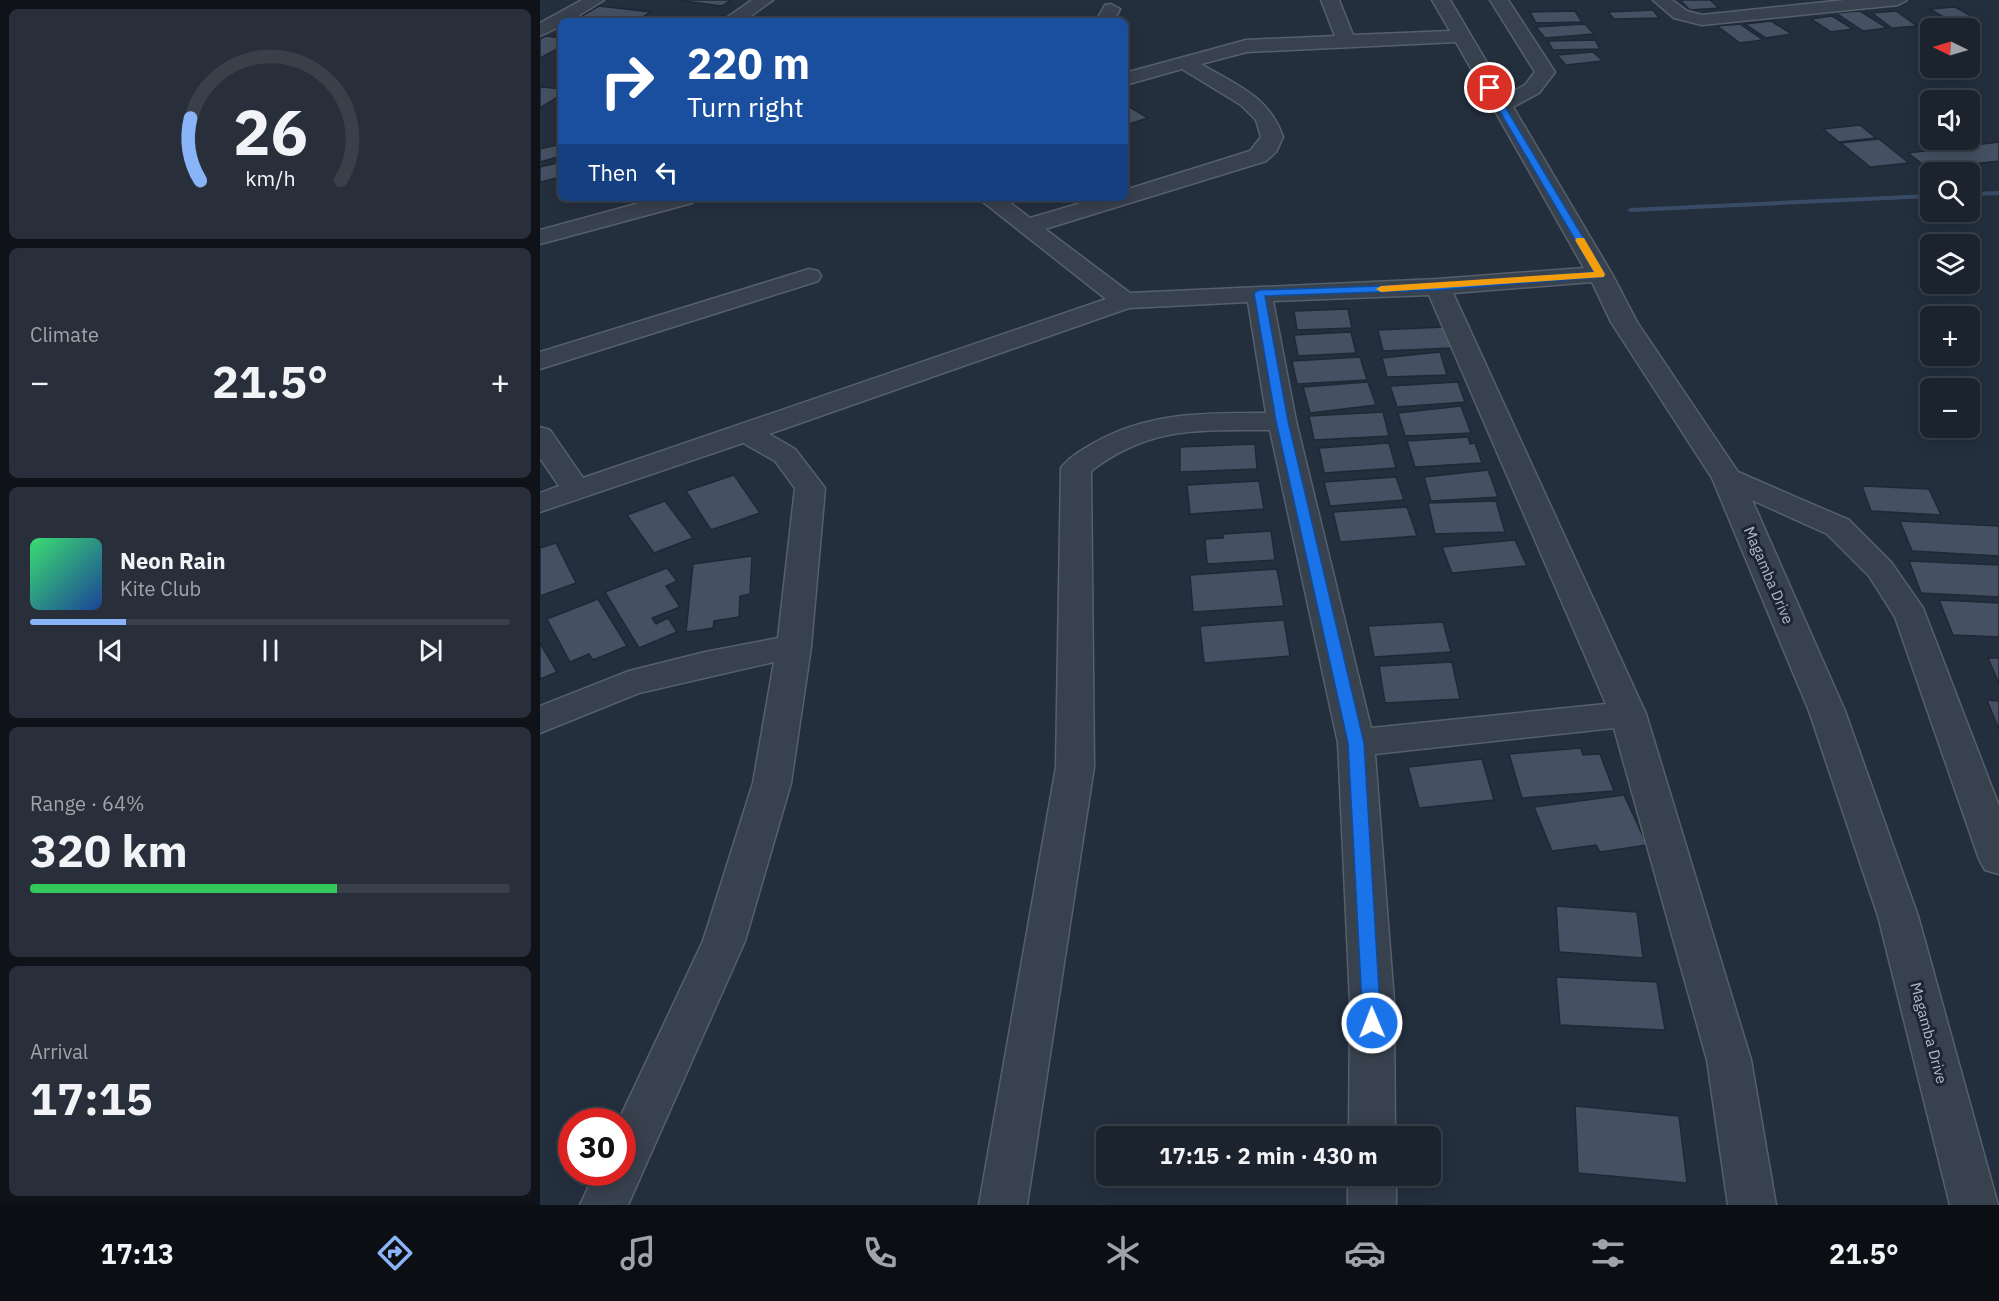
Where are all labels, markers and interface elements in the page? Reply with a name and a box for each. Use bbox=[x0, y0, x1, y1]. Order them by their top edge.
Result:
north arrow bbox=[1920, 18, 1980, 78]
map controls bbox=[1920, 18, 1980, 438]
text: 220 m bbox=[687, 36, 810, 91]
icon: right bbox=[588, 42, 666, 120]
pin bbox=[1464, 62, 1515, 113]
icon: arrive bbox=[1473, 71, 1506, 104]
text: Turn right bbox=[687, 89, 804, 124]
button: sound bbox=[1920, 90, 1980, 150]
text: 26 bbox=[233, 91, 307, 172]
icon: left bbox=[650, 156, 683, 189]
text: Then bbox=[588, 158, 638, 187]
button: search bbox=[1920, 162, 1980, 222]
text: km/h bbox=[245, 164, 295, 192]
button: layers bbox=[1920, 234, 1980, 294]
button: + bbox=[1920, 306, 1980, 366]
text: Climate bbox=[30, 321, 99, 348]
text: 21.5° bbox=[212, 352, 328, 410]
text: − bbox=[30, 360, 50, 403]
text: + bbox=[490, 360, 510, 403]
button: − bbox=[1920, 378, 1980, 438]
street label: Magamba Drive bbox=[1740, 523, 1798, 627]
text: Neon Rain bbox=[120, 546, 226, 575]
text: Kite Club bbox=[120, 575, 201, 602]
icon: previous bbox=[94, 634, 127, 667]
icon: pause bbox=[254, 634, 287, 667]
icon: next bbox=[414, 634, 447, 667]
text: Range · 64% bbox=[30, 790, 145, 817]
text: 320 km bbox=[30, 821, 188, 879]
street label: Magamba Drive bbox=[1906, 980, 1952, 1086]
position arrow bbox=[1340, 991, 1404, 1055]
text: Arrival bbox=[30, 1038, 88, 1065]
text: 17:15 bbox=[30, 1069, 153, 1127]
speed limit sign: 30 bbox=[558, 1108, 636, 1186]
text: 17:15 · 2 min · 430 m bbox=[1159, 1141, 1378, 1170]
icon: directions bbox=[374, 1232, 416, 1274]
icon: music bbox=[617, 1232, 659, 1274]
icon: phone bbox=[859, 1232, 901, 1274]
icon: climate bbox=[1102, 1232, 1144, 1274]
icon: car bbox=[1344, 1232, 1386, 1274]
icon: filters bbox=[1587, 1232, 1629, 1274]
text: 17:13 bbox=[100, 1236, 174, 1271]
text: 21.5° bbox=[1829, 1236, 1899, 1271]

